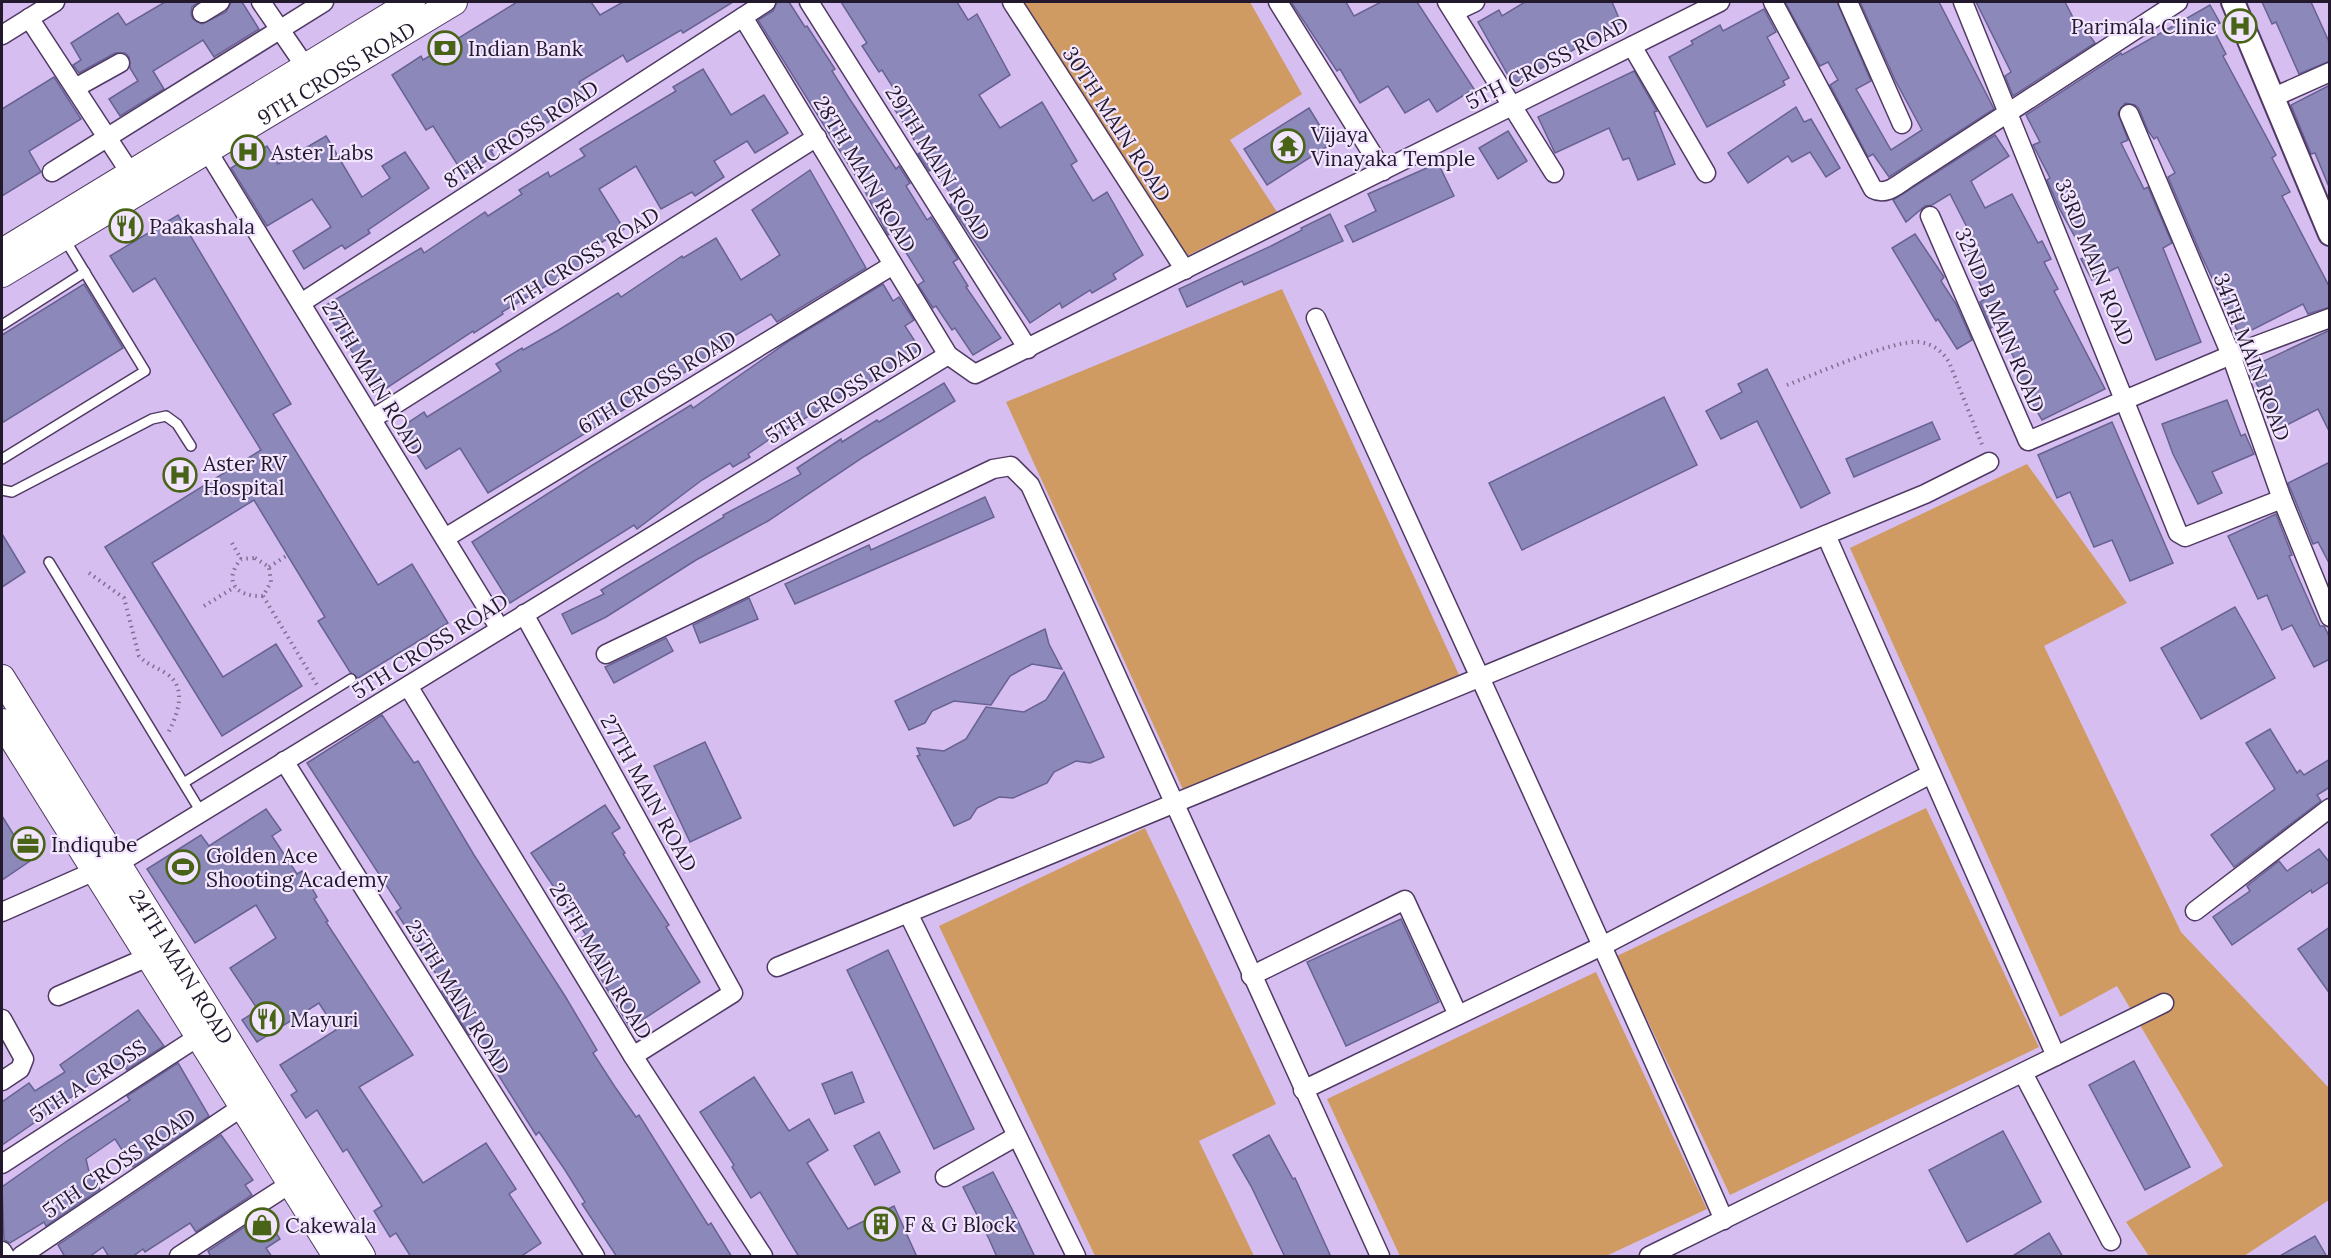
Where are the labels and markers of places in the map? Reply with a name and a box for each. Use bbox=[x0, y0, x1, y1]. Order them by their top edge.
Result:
hospital icon: Parimala Clinic bbox=[2222, 8, 2258, 44]
place label: Parimala Clinic bbox=[2071, 13, 2217, 40]
bank icon: Indian Bank bbox=[427, 30, 463, 66]
place label: Indian Bank bbox=[468, 35, 584, 62]
place label: Vijaya Vinayaka Temple bbox=[1310, 121, 1475, 172]
temple icon: Vijaya Vinayaka Temple bbox=[1270, 128, 1306, 164]
hospital icon: Aster Labs bbox=[230, 134, 266, 170]
place label: Aster Labs bbox=[270, 139, 373, 166]
restaurant icon: Paakashala bbox=[108, 208, 144, 244]
place label: Paakashala bbox=[149, 213, 255, 240]
place label: Aster RV Hospital bbox=[202, 450, 288, 501]
hospital icon: Aster RV Hospital bbox=[162, 457, 198, 493]
office icon: Indiqube bbox=[10, 826, 46, 862]
place label: Indiqube bbox=[51, 831, 137, 858]
place label: Golden Ace Shooting Academy bbox=[206, 842, 388, 893]
sports icon: Golden Ace Shooting Academy bbox=[165, 849, 201, 885]
restaurant icon: Mayuri bbox=[249, 1001, 285, 1037]
place label: Mayuri bbox=[290, 1006, 359, 1033]
building icon: F & G Block bbox=[863, 1206, 899, 1242]
shop icon: Cakewala bbox=[244, 1207, 280, 1243]
place label: F & G Block bbox=[904, 1211, 1017, 1238]
place label: Cakewala bbox=[285, 1212, 377, 1239]

